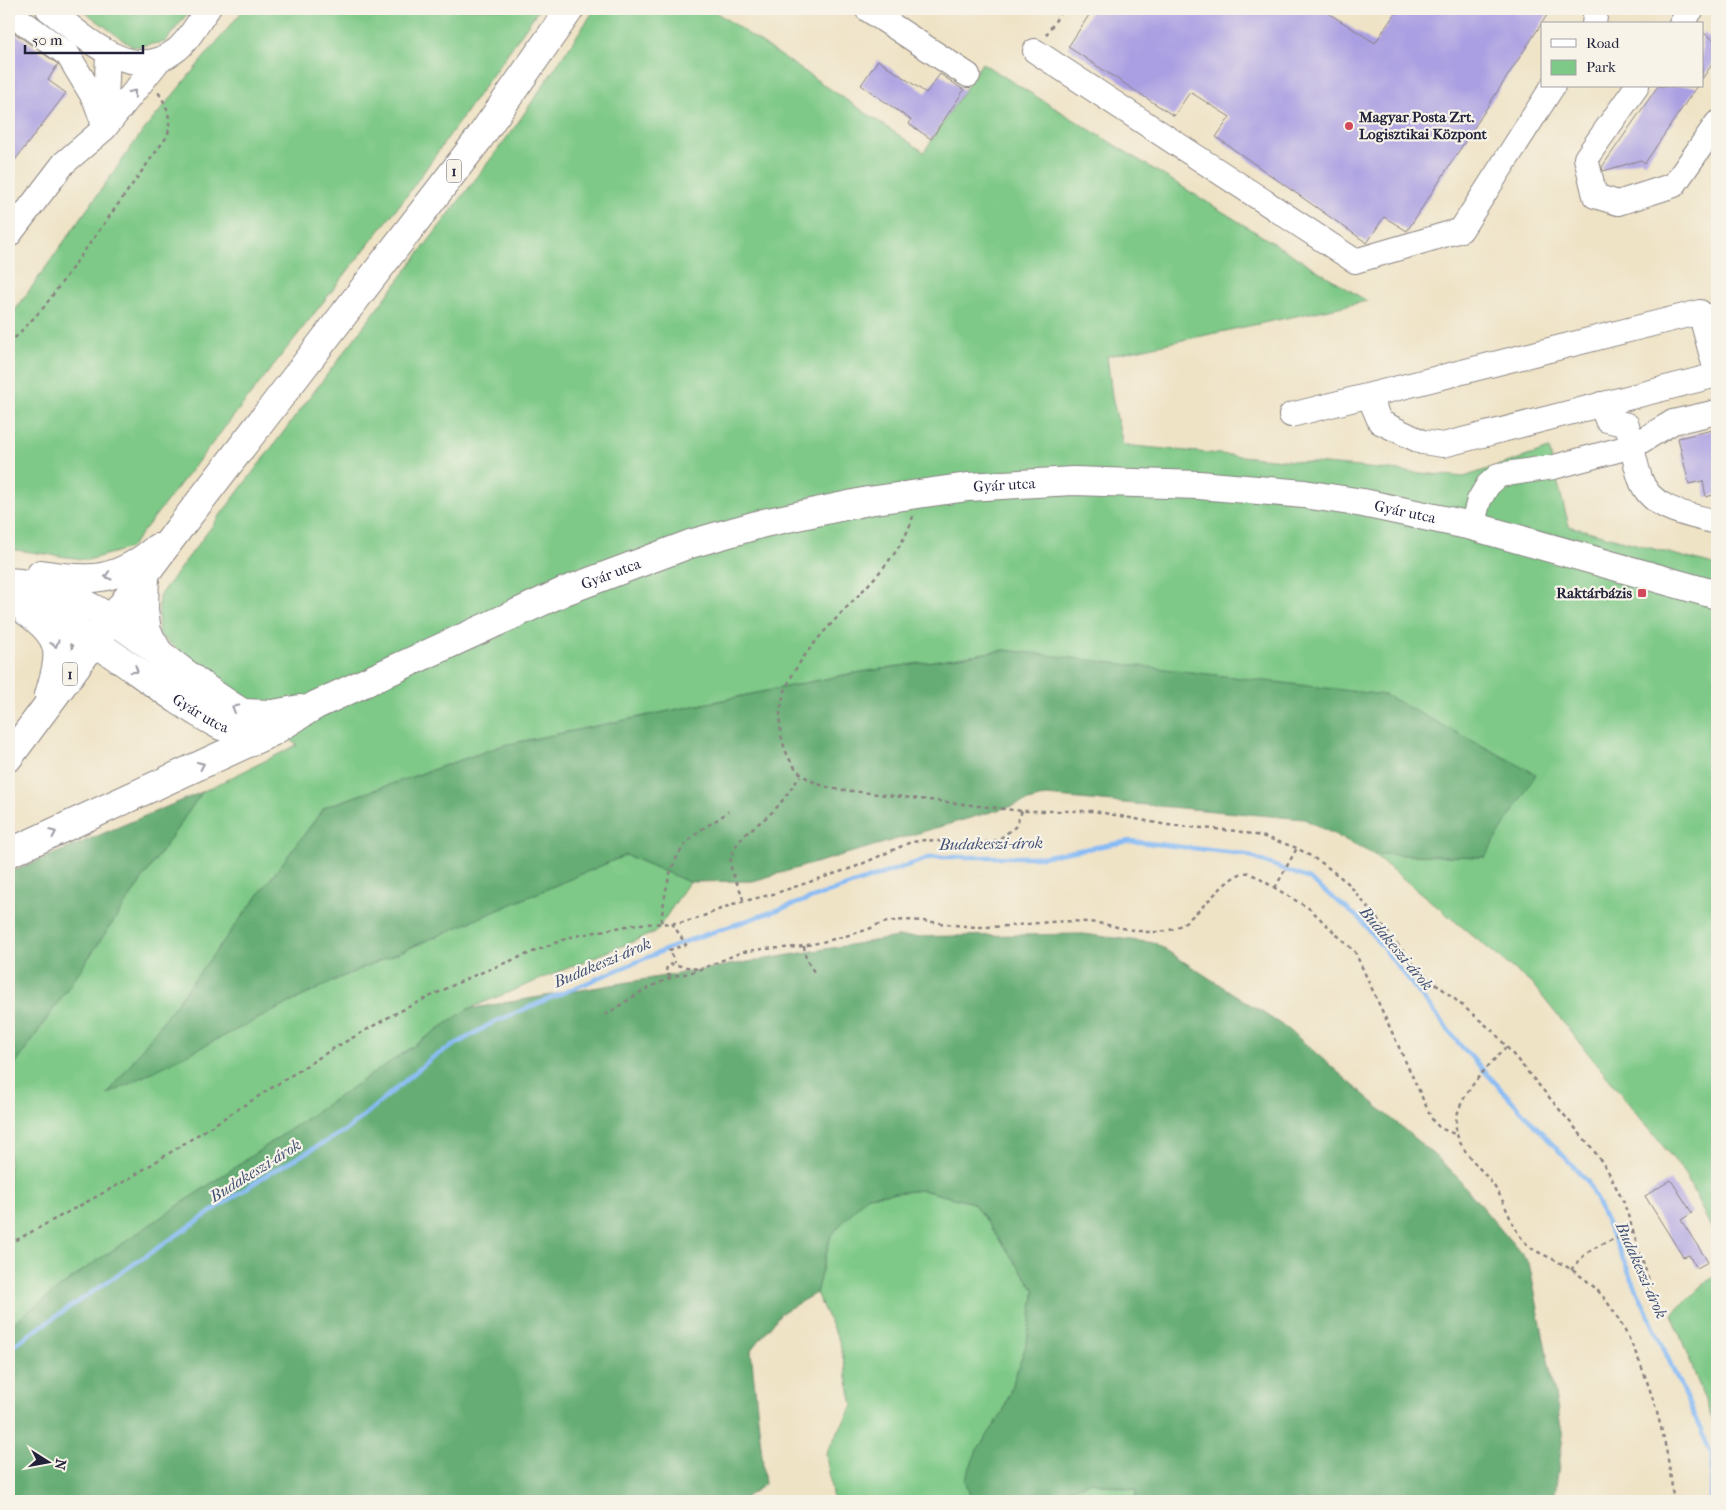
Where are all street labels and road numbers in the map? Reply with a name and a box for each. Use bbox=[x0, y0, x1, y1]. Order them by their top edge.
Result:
road number: 1 bbox=[446, 160, 462, 182]
street label: Gyár utca bbox=[973, 474, 1037, 496]
street label: Gyár utca bbox=[1373, 497, 1438, 527]
street label: Gyár utca bbox=[579, 554, 644, 593]
road number: 1 bbox=[62, 662, 78, 686]
street label: Gyár utca bbox=[169, 690, 231, 737]

